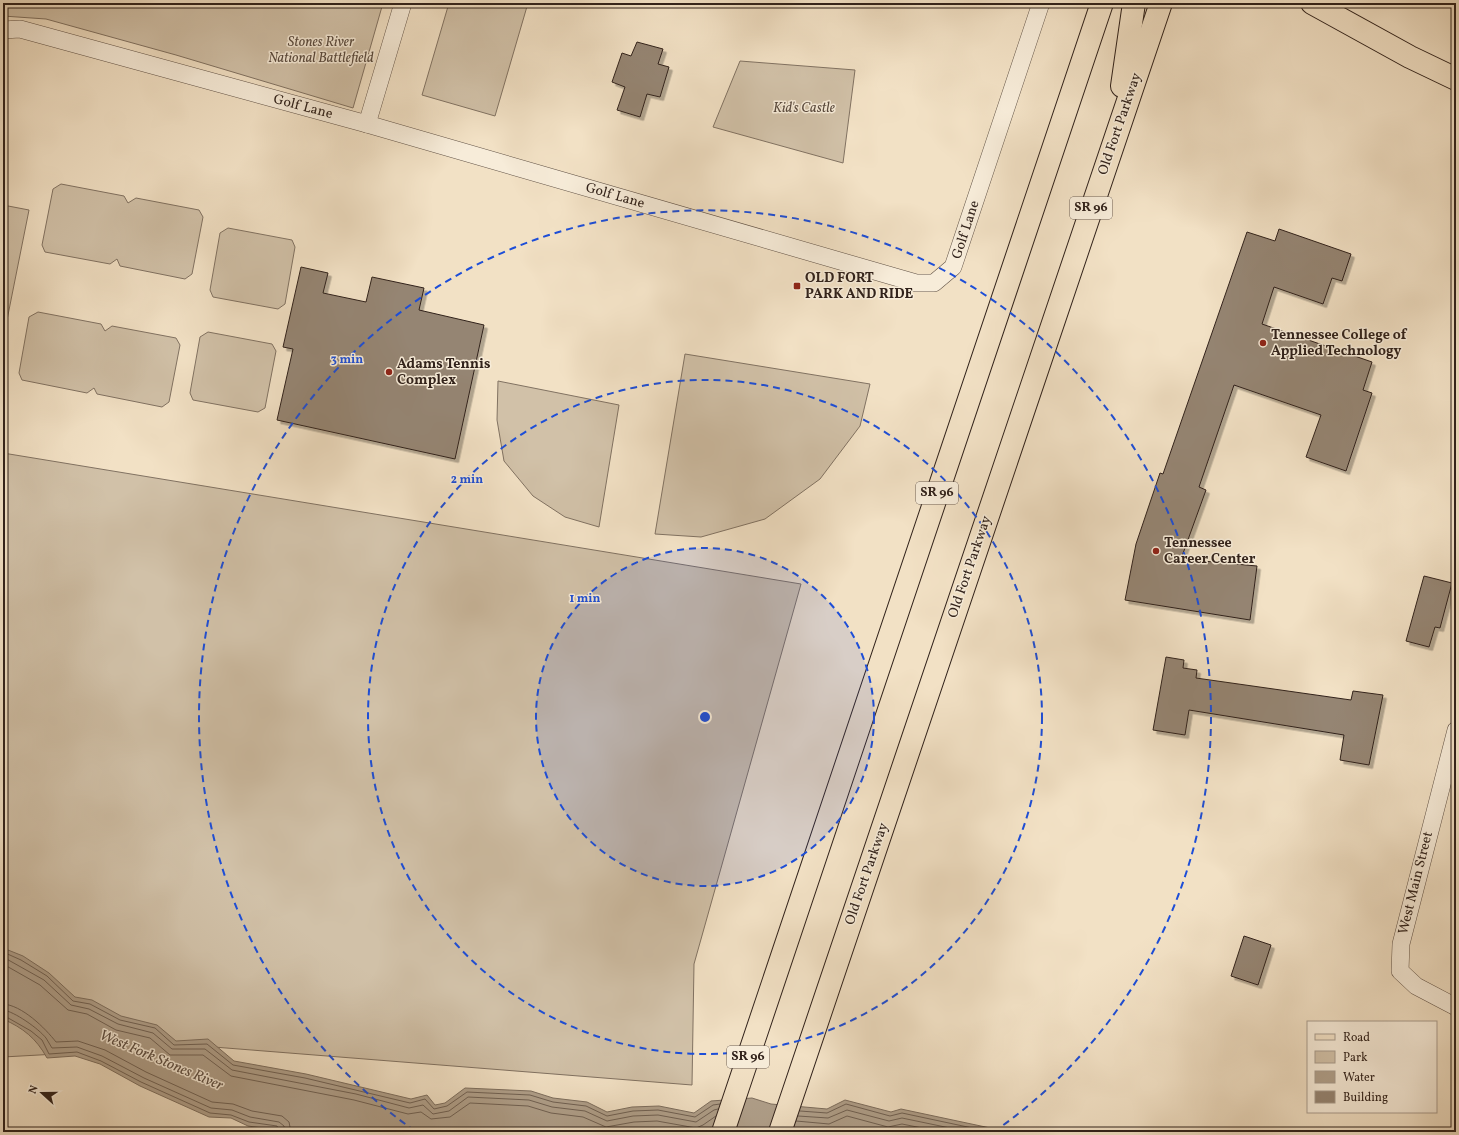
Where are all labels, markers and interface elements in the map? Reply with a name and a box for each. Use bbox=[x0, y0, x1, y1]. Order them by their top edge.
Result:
park label: Stones River National Battlefield bbox=[268, 33, 374, 68]
street label: Old Fort Parkway bbox=[1094, 70, 1147, 178]
street label: Golf Lane bbox=[271, 90, 335, 124]
park label: Kid's Castle bbox=[773, 99, 835, 118]
street label: Golf Lane bbox=[583, 179, 647, 214]
road number: SR 96 bbox=[1070, 197, 1112, 219]
street label: Golf Lane bbox=[948, 198, 984, 262]
place label: OLD FORT PARK AND RIDE bbox=[805, 269, 913, 304]
marker: OLD FORT PARK AND RIDE bbox=[792, 281, 802, 291]
place label: Tennessee College of Applied Technology bbox=[1271, 326, 1408, 361]
marker: Tennessee College of Applied Technology bbox=[1258, 338, 1268, 348]
text: 3 min bbox=[331, 352, 363, 368]
place label: Adams Tennis Complex bbox=[397, 355, 490, 390]
marker: Adams Tennis Complex bbox=[384, 367, 394, 377]
text: 2 min bbox=[451, 472, 483, 488]
road number: SR 96 bbox=[916, 482, 958, 504]
street label: Old Fort Parkway bbox=[944, 513, 997, 621]
place label: Tennessee Career Center bbox=[1164, 534, 1256, 569]
marker: Tennessee Career Center bbox=[1151, 546, 1161, 556]
text: 1 min bbox=[570, 591, 601, 607]
centre of rings bbox=[698, 710, 712, 724]
street label: Old Fort Parkway bbox=[841, 820, 894, 928]
street label: West Main Street bbox=[1394, 830, 1438, 936]
legend bbox=[1307, 1021, 1437, 1113]
water label: West Fork Stones River bbox=[96, 1025, 227, 1097]
text: Road bbox=[1343, 1030, 1370, 1046]
road number: SR 96 bbox=[727, 1046, 769, 1068]
text: Park bbox=[1343, 1050, 1368, 1066]
text: Water bbox=[1343, 1070, 1375, 1086]
north arrow bbox=[22, 1073, 62, 1113]
text: N bbox=[26, 1084, 42, 1096]
text: Building bbox=[1343, 1090, 1388, 1106]

